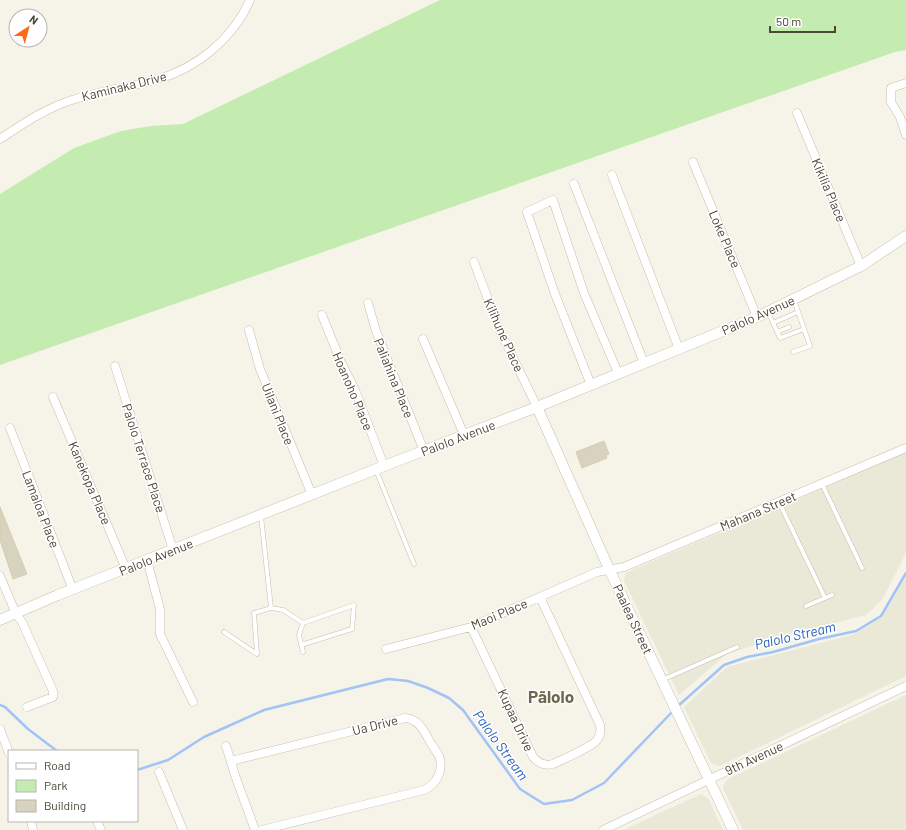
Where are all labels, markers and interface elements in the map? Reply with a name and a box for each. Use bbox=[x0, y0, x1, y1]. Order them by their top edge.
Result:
north arrow bbox=[8, 8, 48, 48]
scale bar bbox=[770, 8, 835, 34]
text: N bbox=[27, 12, 41, 27]
text: 50 m bbox=[776, 14, 801, 28]
street label: Kaminaka Drive bbox=[80, 68, 168, 104]
street label: Kikilia Place bbox=[808, 156, 850, 224]
street label: Loke Place bbox=[706, 208, 744, 270]
street label: Palolo Avenue bbox=[719, 292, 797, 338]
street label: Kilihune Place bbox=[481, 296, 527, 374]
street label: Paliahina Place bbox=[371, 336, 417, 420]
street label: Hoanoho Place bbox=[329, 349, 377, 433]
street label: Uilani Place bbox=[258, 381, 298, 447]
street label: Palolo Terrace Place bbox=[119, 401, 169, 515]
street label: Palolo Avenue bbox=[419, 416, 498, 460]
street label: Kanekopa Place bbox=[65, 439, 115, 527]
street label: Lamaloa Place bbox=[19, 468, 63, 550]
street label: Mahana Street bbox=[717, 488, 799, 534]
street label: Palolo Avenue bbox=[117, 535, 195, 579]
street label: Paalea Street bbox=[610, 581, 656, 657]
street label: Maoi Place bbox=[468, 595, 530, 633]
water label: Palolo Stream bbox=[753, 617, 837, 653]
street label: Kupaa Drive bbox=[495, 686, 537, 754]
district label: Pālolo bbox=[528, 686, 574, 706]
water label: Palolo Stream bbox=[470, 707, 532, 783]
street label: Ua Drive bbox=[350, 712, 400, 738]
street label: 9th Avenue bbox=[722, 738, 786, 778]
legend bbox=[8, 750, 138, 822]
text: Road bbox=[44, 758, 71, 772]
text: Park bbox=[44, 778, 68, 792]
text: Building bbox=[44, 798, 86, 812]

